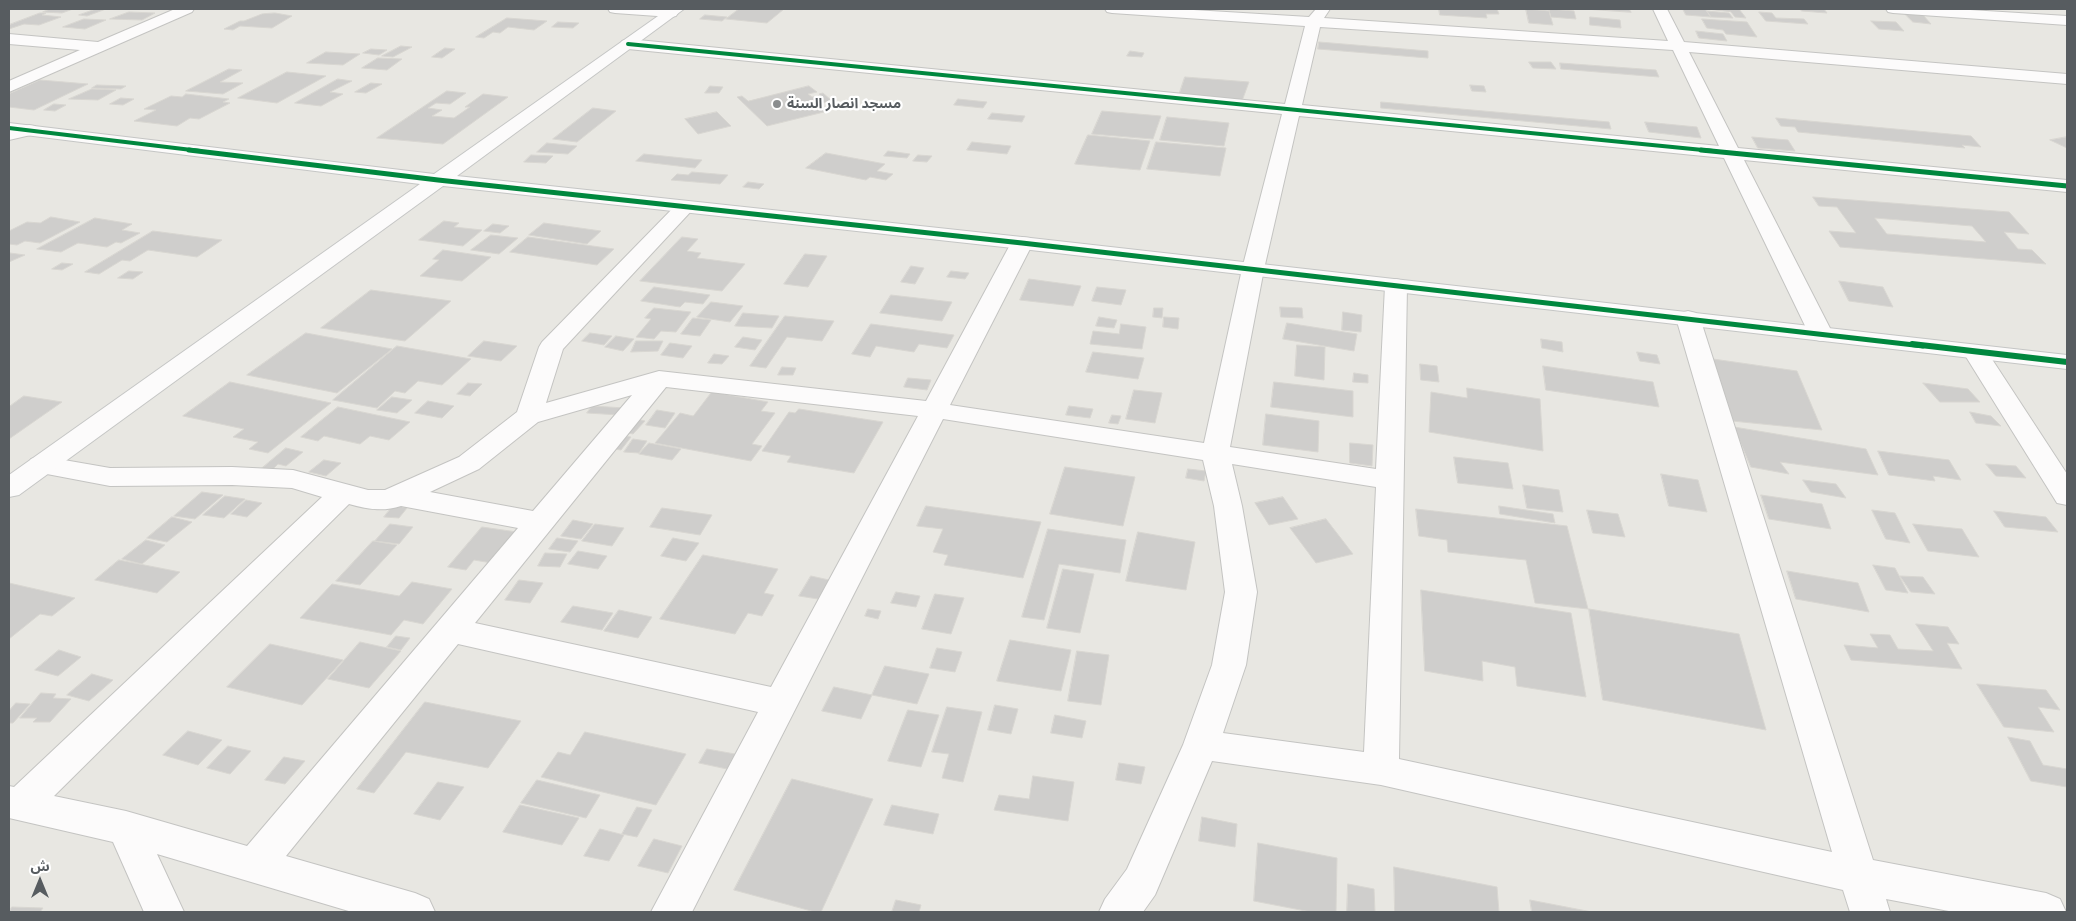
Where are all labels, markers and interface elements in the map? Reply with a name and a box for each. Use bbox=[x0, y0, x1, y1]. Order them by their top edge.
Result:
place label: مسجد انصار السنة bbox=[787, 96, 901, 112]
marker: مسجد انصار السنة bbox=[771, 98, 783, 110]
north arrow bbox=[15, 856, 65, 906]
text: ش bbox=[30, 858, 50, 874]

